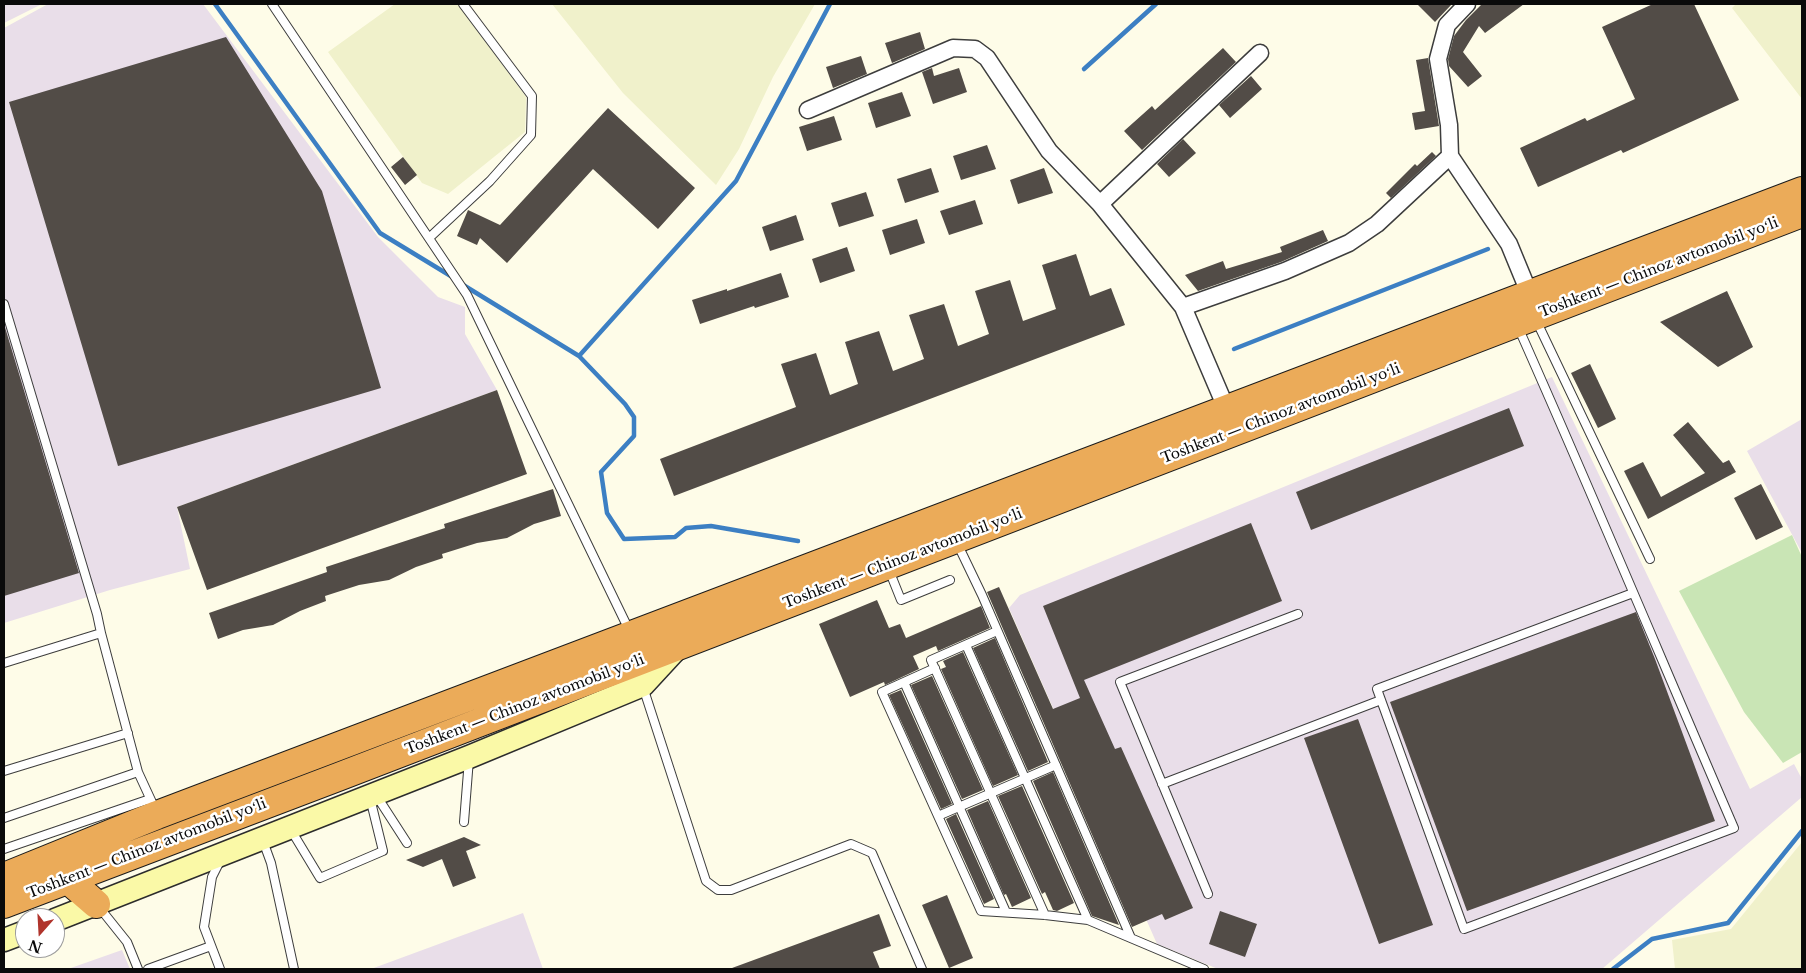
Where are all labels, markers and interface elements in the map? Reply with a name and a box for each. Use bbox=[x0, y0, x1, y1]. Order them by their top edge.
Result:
street label: Toshkent — Chinoz avtomobil yoʻli bbox=[1537, 215, 1781, 321]
street label: Toshkent — Chinoz avtomobil yoʻli bbox=[1159, 361, 1403, 467]
street label: Toshkent — Chinoz avtomobil yoʻli bbox=[781, 506, 1025, 612]
street label: Toshkent — Chinoz avtomobil yoʻli bbox=[403, 652, 647, 758]
street label: Toshkent — Chinoz avtomobil yoʻli bbox=[25, 796, 269, 902]
north arrow bbox=[15, 908, 65, 958]
text: N bbox=[26, 936, 45, 957]

